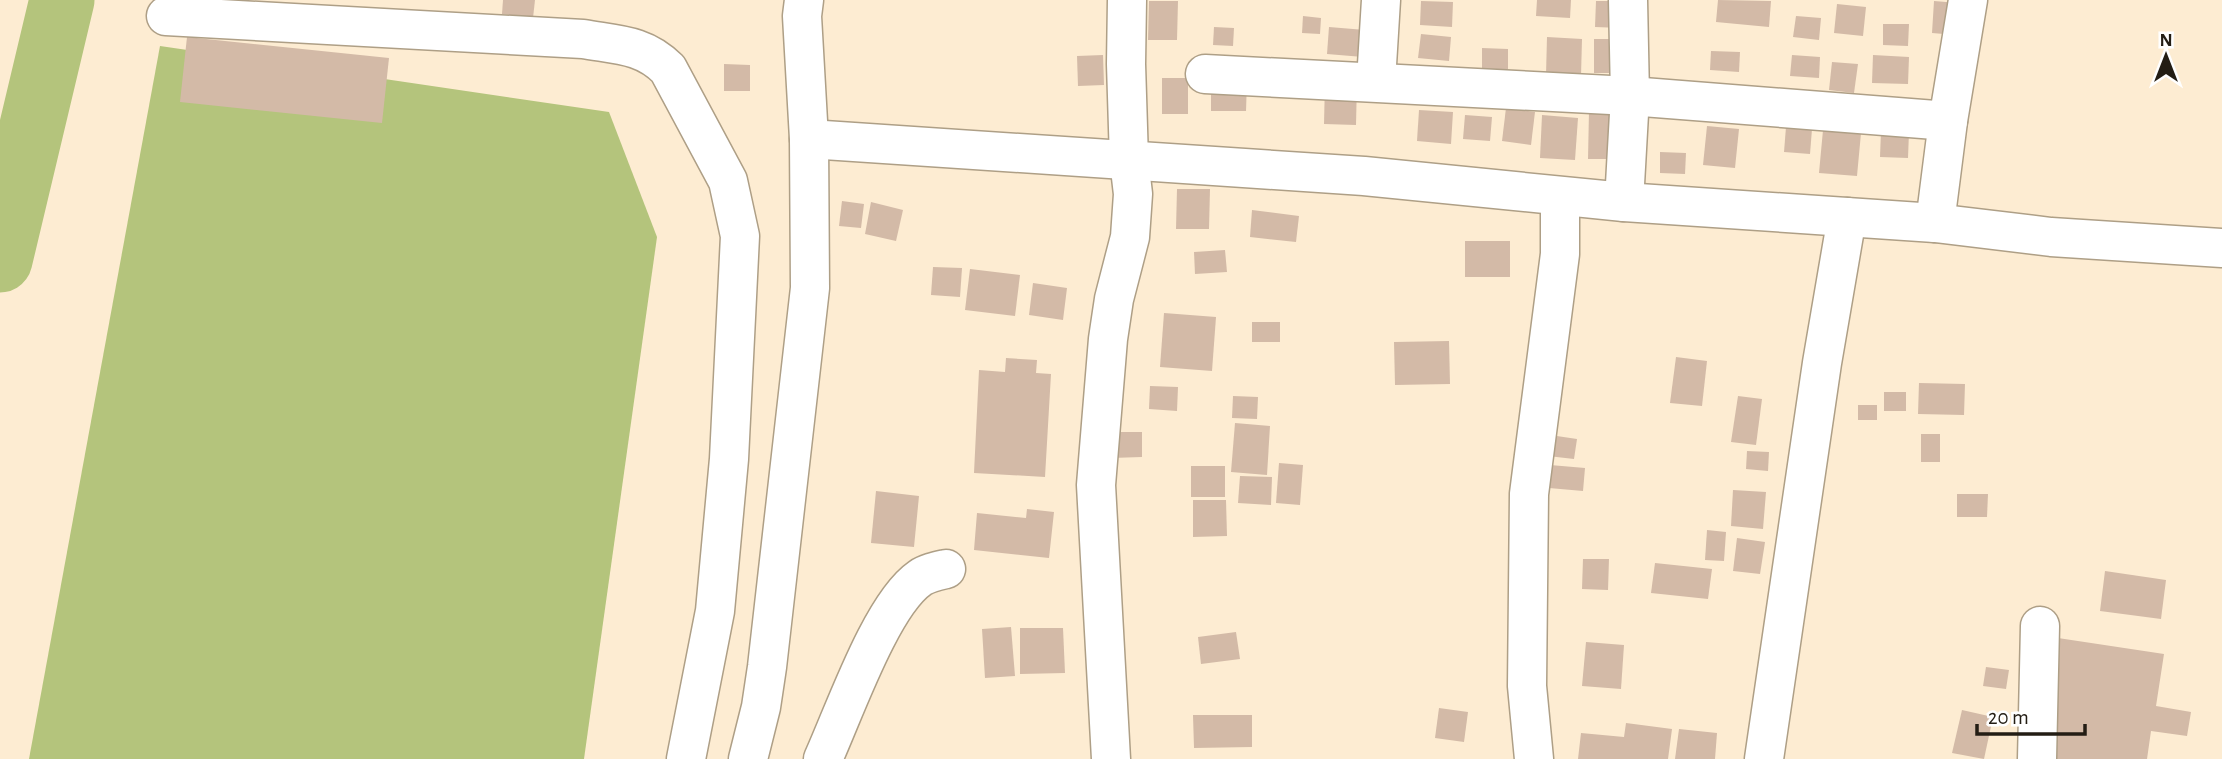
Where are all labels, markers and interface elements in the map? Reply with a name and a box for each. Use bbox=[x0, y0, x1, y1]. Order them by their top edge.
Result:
north arrow bbox=[2131, 21, 2201, 91]
text: N bbox=[2159, 31, 2173, 50]
scale bar bbox=[1977, 692, 2086, 736]
text: 20 m bbox=[1988, 707, 2029, 728]

